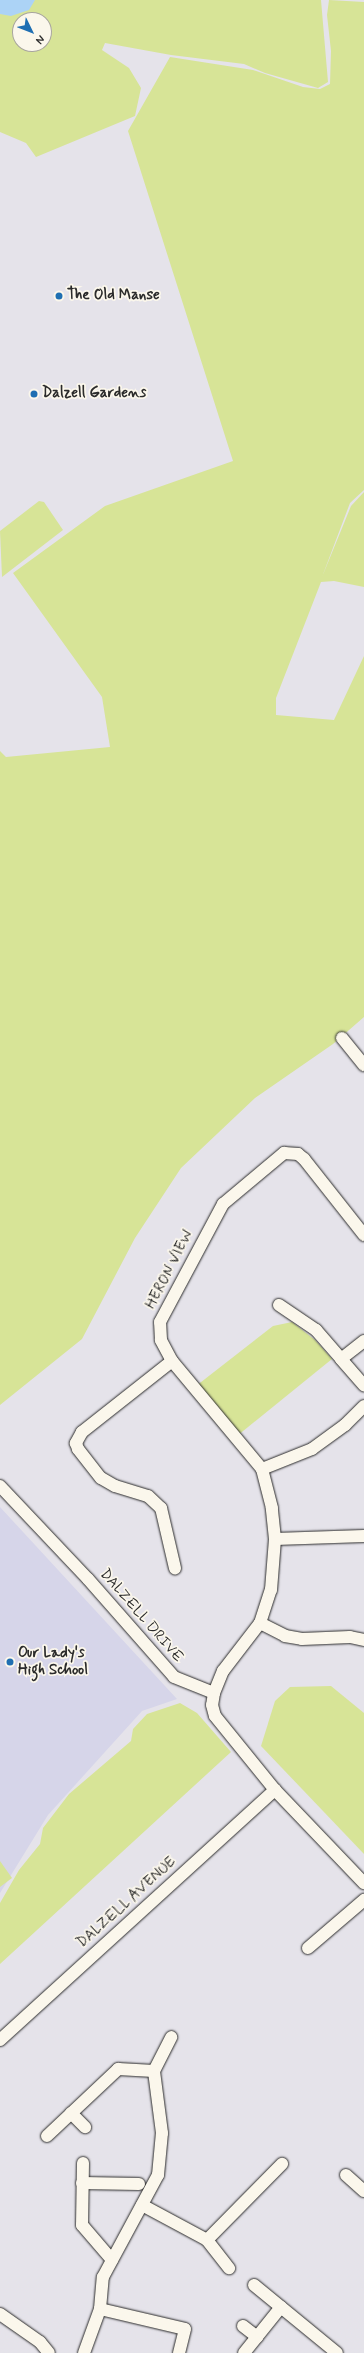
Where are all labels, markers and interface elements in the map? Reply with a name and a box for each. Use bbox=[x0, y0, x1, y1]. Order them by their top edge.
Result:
north arrow bbox=[12, 12, 52, 52]
text: N bbox=[32, 32, 48, 47]
place label: The Old Manse bbox=[67, 287, 161, 305]
marker: The Old Manse bbox=[54, 291, 64, 301]
place label: Dalzell Gardens bbox=[42, 385, 141, 403]
marker: Dalzell Gardens bbox=[29, 389, 39, 399]
street label: HERON VIEW bbox=[141, 1225, 199, 1315]
street label: DALZELL DRIVE bbox=[95, 1565, 187, 1667]
place label: Our Lady's High School bbox=[18, 1644, 88, 1679]
marker: Our Lady's High School bbox=[5, 1657, 15, 1667]
street label: DALZELL AVENUE bbox=[73, 1853, 181, 1953]

